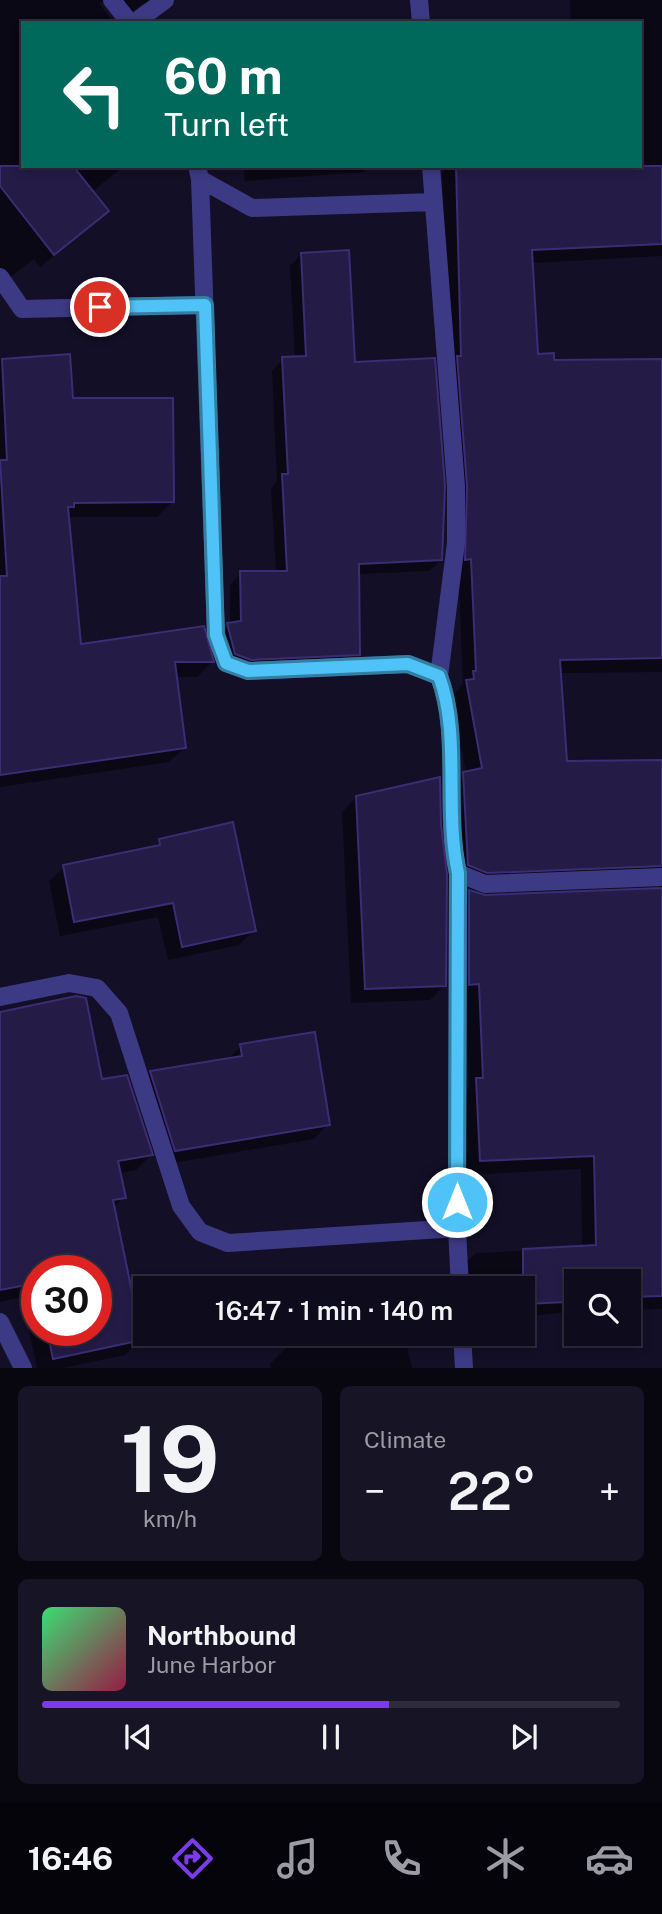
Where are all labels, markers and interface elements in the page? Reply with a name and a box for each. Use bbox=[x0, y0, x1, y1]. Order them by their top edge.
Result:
text: 60 m bbox=[164, 47, 283, 105]
icon: left bbox=[49, 49, 140, 140]
text: Turn left bbox=[164, 106, 289, 143]
pin bbox=[70, 277, 130, 337]
icon: arrive bbox=[81, 288, 119, 326]
position arrow bbox=[420, 1165, 494, 1239]
speed limit sign: 30 bbox=[21, 1255, 112, 1346]
map controls bbox=[564, 1269, 641, 1346]
button: search bbox=[564, 1269, 641, 1346]
text: 16:47 · 1 min · 140 m bbox=[215, 1295, 453, 1326]
text: 19 bbox=[121, 1406, 219, 1512]
text: Climate bbox=[364, 1426, 446, 1453]
text: 22° bbox=[448, 1461, 536, 1522]
text: − bbox=[364, 1469, 385, 1514]
text: + bbox=[599, 1469, 620, 1514]
text: km/h bbox=[143, 1505, 197, 1532]
text: Northbound bbox=[147, 1620, 296, 1651]
text: June Harbor bbox=[147, 1651, 276, 1678]
icon: previous bbox=[119, 1718, 157, 1756]
icon: pause bbox=[312, 1718, 350, 1756]
icon: next bbox=[505, 1718, 543, 1756]
icon: directions bbox=[168, 1834, 217, 1883]
icon: music bbox=[273, 1834, 322, 1883]
icon: phone bbox=[377, 1834, 426, 1883]
icon: climate bbox=[481, 1834, 530, 1883]
icon: car bbox=[585, 1834, 634, 1883]
text: 16:46 bbox=[28, 1840, 113, 1877]

